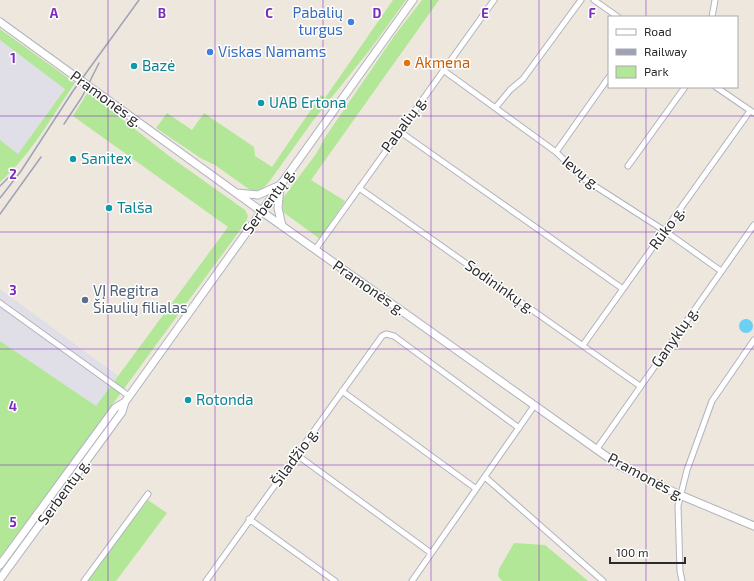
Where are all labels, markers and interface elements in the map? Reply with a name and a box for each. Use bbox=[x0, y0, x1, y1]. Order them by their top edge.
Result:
place label: Pabalių turgus bbox=[292, 3, 343, 38]
text: A bbox=[50, 5, 59, 21]
text: B bbox=[158, 5, 166, 21]
text: C bbox=[265, 5, 273, 21]
text: D bbox=[373, 5, 382, 21]
text: E bbox=[481, 5, 489, 21]
text: F bbox=[588, 5, 596, 21]
legend bbox=[608, 16, 738, 88]
marker: Pabalių turgus bbox=[346, 17, 356, 27]
text: Road bbox=[644, 24, 672, 38]
place label: Viskas Namams bbox=[218, 42, 326, 60]
text: Railway bbox=[644, 44, 688, 58]
marker: Viskas Namams bbox=[205, 47, 215, 57]
text: 1 bbox=[10, 50, 16, 66]
place label: Akmena bbox=[415, 53, 470, 71]
place label: Bazė bbox=[142, 56, 175, 74]
marker: Akmena bbox=[402, 58, 412, 68]
marker: Bazė bbox=[129, 61, 139, 71]
text: Park bbox=[644, 64, 669, 78]
street label: Pramonės g. bbox=[67, 66, 146, 130]
street label: Pabalių g. bbox=[377, 92, 430, 155]
place label: UAB Ertona bbox=[269, 93, 347, 111]
marker: UAB Ertona bbox=[256, 98, 266, 108]
place label: Sanitex bbox=[81, 149, 132, 167]
street label: Ievų g. bbox=[559, 152, 604, 193]
marker: Sanitex bbox=[68, 154, 78, 164]
street label: Serbentų g. bbox=[238, 164, 298, 237]
text: 2 bbox=[9, 166, 17, 182]
place label: Talša bbox=[117, 198, 153, 216]
street label: Rūko g. bbox=[645, 202, 688, 252]
marker: Talša bbox=[104, 203, 114, 213]
street label: Sodininkų g. bbox=[462, 255, 539, 317]
street label: Pramonės g. bbox=[330, 256, 409, 319]
place label: VĮ Regitra Šiaulių filialas bbox=[93, 281, 188, 316]
text: 3 bbox=[9, 282, 17, 298]
marker: VĮ Regitra Šiaulių filialas bbox=[80, 295, 90, 305]
street label: Ganyklų g. bbox=[647, 303, 702, 370]
place label: Rotonda bbox=[196, 390, 253, 408]
marker: Rotonda bbox=[183, 395, 193, 405]
text: 4 bbox=[9, 398, 17, 414]
street label: Šiladžio g. bbox=[267, 423, 322, 489]
street label: Pramonės g. bbox=[605, 448, 688, 504]
street label: Serbentų g. bbox=[33, 455, 93, 528]
text: 5 bbox=[9, 514, 17, 530]
scale bar bbox=[610, 539, 685, 565]
text: 100 m bbox=[616, 545, 648, 559]

